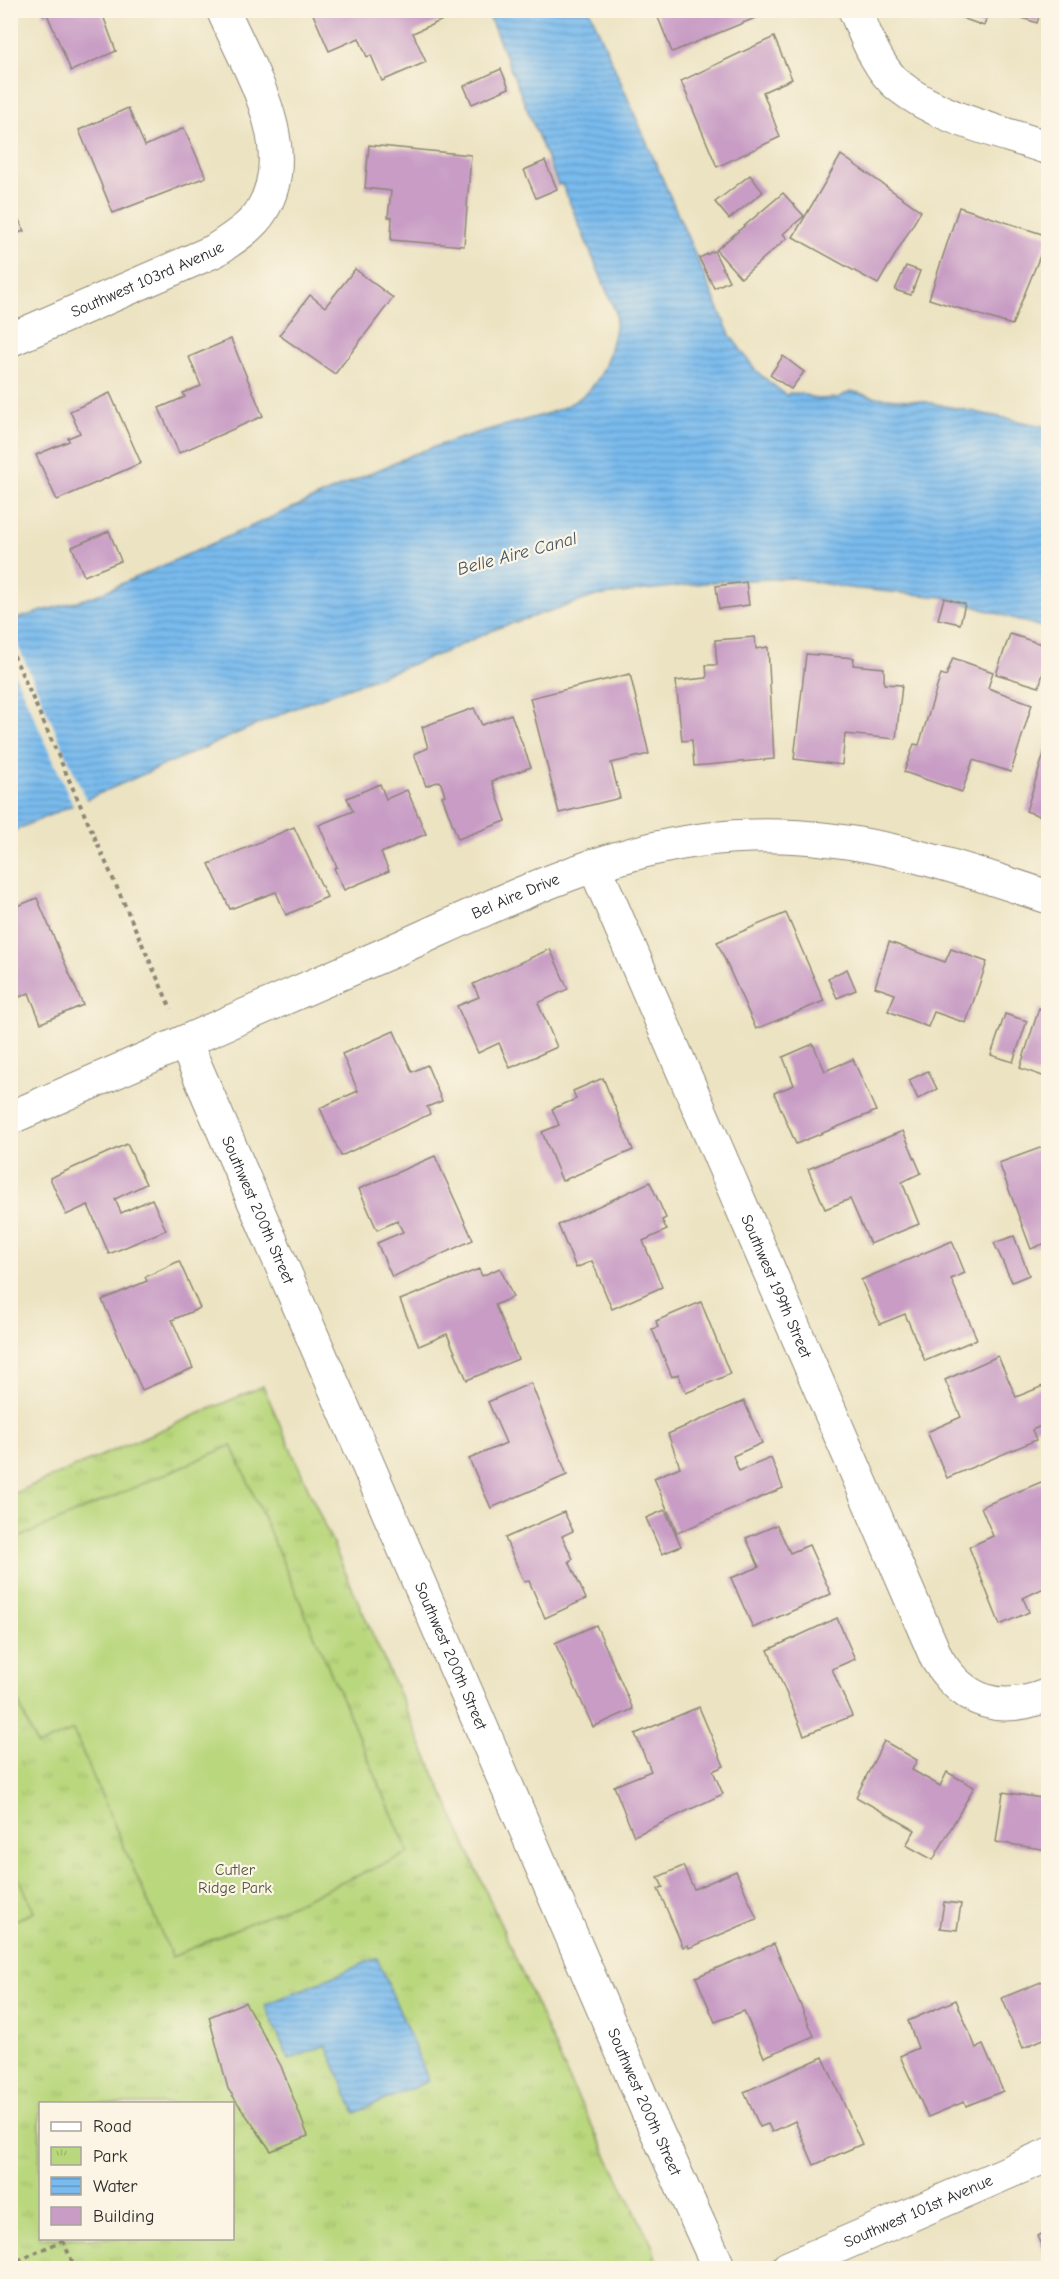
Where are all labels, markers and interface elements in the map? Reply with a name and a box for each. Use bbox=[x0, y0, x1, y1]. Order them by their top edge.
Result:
street label: Southwest 103rd Avenue bbox=[68, 238, 227, 321]
water label: Belle Aire Canal bbox=[455, 528, 580, 580]
street label: Bel Aire Drive bbox=[469, 870, 562, 923]
street label: Southwest 200th Street bbox=[218, 1133, 298, 1287]
street label: Southwest 199th Street bbox=[737, 1212, 815, 1361]
street label: Southwest 200th Street bbox=[411, 1579, 491, 1733]
park label: Cutler Ridge Park bbox=[198, 1861, 272, 1897]
street label: Southwest 200th Street bbox=[604, 2025, 685, 2179]
legend bbox=[39, 2102, 234, 2240]
text: Road bbox=[93, 2116, 132, 2137]
text: Park bbox=[93, 2146, 128, 2167]
street label: Southwest 101st Avenue bbox=[841, 2171, 995, 2252]
text: Water bbox=[93, 2176, 138, 2197]
text: Building bbox=[93, 2206, 155, 2227]

